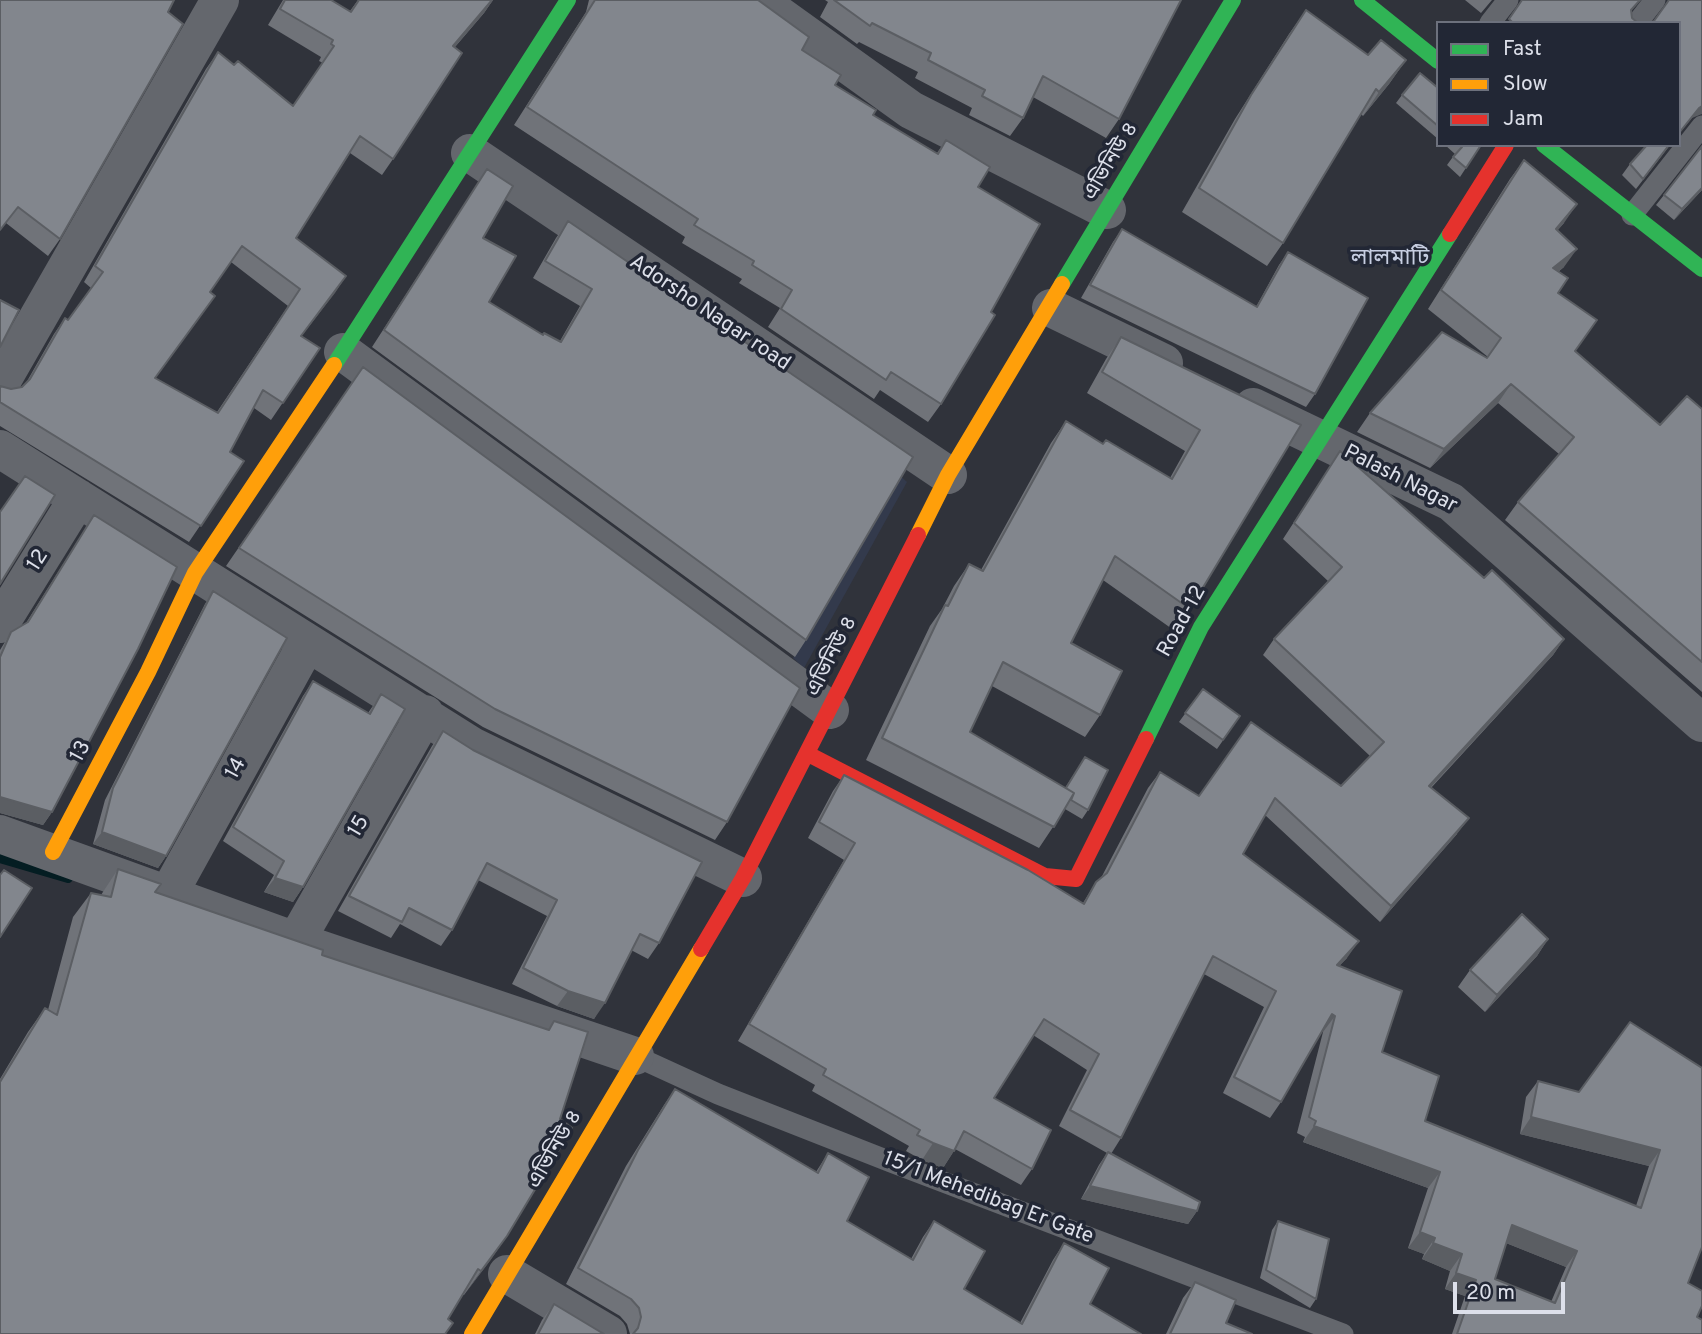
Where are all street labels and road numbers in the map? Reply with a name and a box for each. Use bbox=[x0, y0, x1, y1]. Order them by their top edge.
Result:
street label: এভিনিউ ৪ bbox=[1079, 119, 1145, 205]
street label: Adorsho Nagar road bbox=[624, 251, 794, 377]
street label: Palash Nagar bbox=[1339, 441, 1461, 519]
street label: 12 bbox=[23, 546, 55, 576]
street label: Road-12 bbox=[1153, 582, 1213, 662]
street label: এভিনিউ ৪ bbox=[802, 613, 864, 701]
street label: 13 bbox=[66, 737, 98, 767]
street label: 14 bbox=[221, 754, 253, 784]
street label: 15 bbox=[344, 812, 376, 842]
street label: এভিনিউ ৪ bbox=[524, 1106, 588, 1194]
street label: 15/1 Mehedibag Er Gate bbox=[879, 1147, 1097, 1251]

